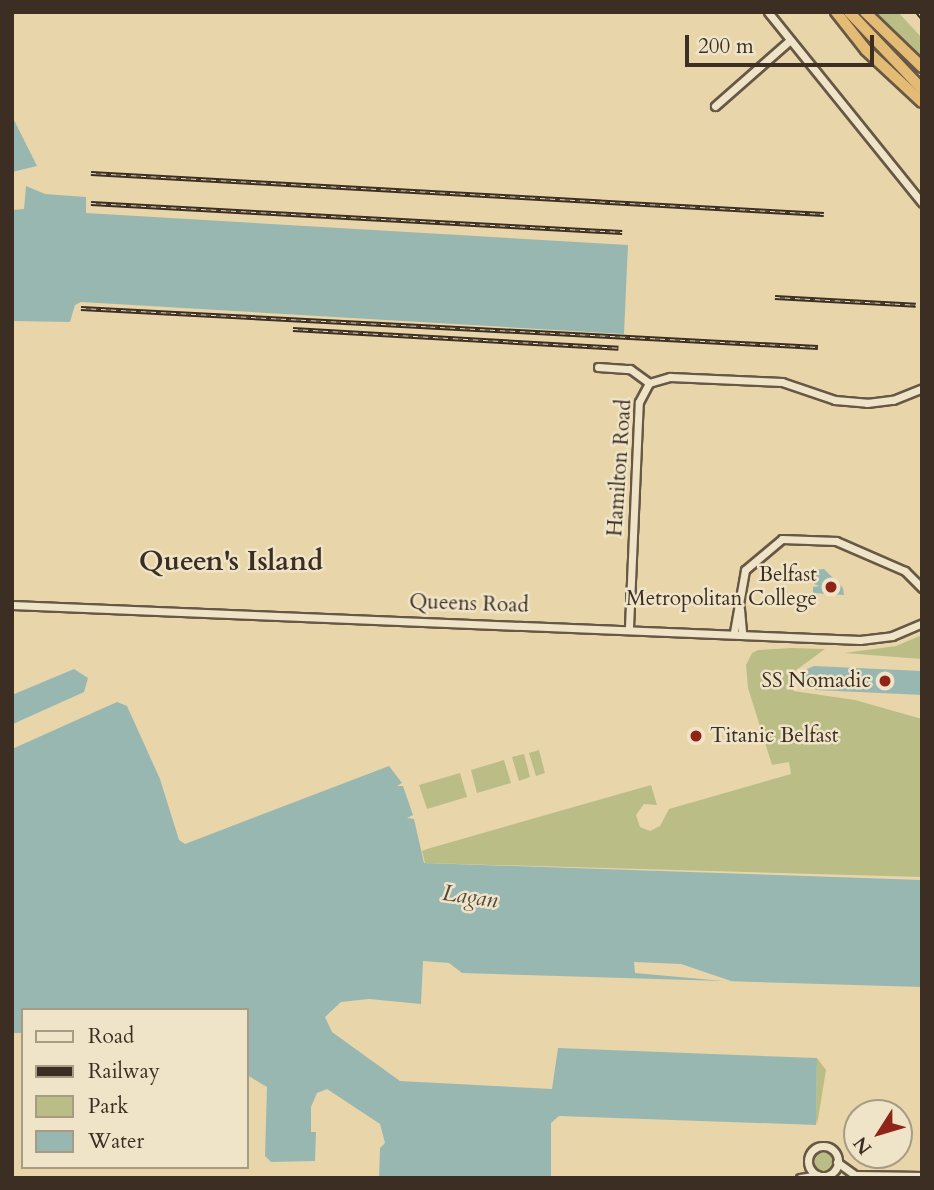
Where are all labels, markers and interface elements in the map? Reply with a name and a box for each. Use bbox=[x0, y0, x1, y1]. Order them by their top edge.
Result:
scale bar bbox=[689, 21, 878, 65]
text: 200 m bbox=[698, 32, 754, 61]
street label: Hamilton Road bbox=[603, 399, 637, 537]
district label: Queen's Island bbox=[139, 544, 323, 578]
place label: Belfast Metropolitan College bbox=[626, 562, 817, 612]
marker: Belfast Metropolitan College bbox=[823, 579, 839, 595]
street label: Queens Road bbox=[409, 589, 529, 619]
place label: SS Nomadic bbox=[762, 668, 871, 694]
marker: SS Nomadic bbox=[877, 673, 893, 689]
place label: Titanic Belfast bbox=[710, 723, 838, 749]
marker: Titanic Belfast bbox=[688, 728, 704, 744]
water label: Lagan bbox=[441, 879, 499, 915]
legend bbox=[21, 1008, 248, 1169]
text: Road bbox=[88, 1022, 134, 1051]
text: Railway bbox=[88, 1057, 160, 1086]
text: Park bbox=[88, 1092, 128, 1121]
north arrow bbox=[843, 1099, 913, 1169]
text: Water bbox=[88, 1127, 144, 1156]
text: N bbox=[847, 1131, 878, 1160]

